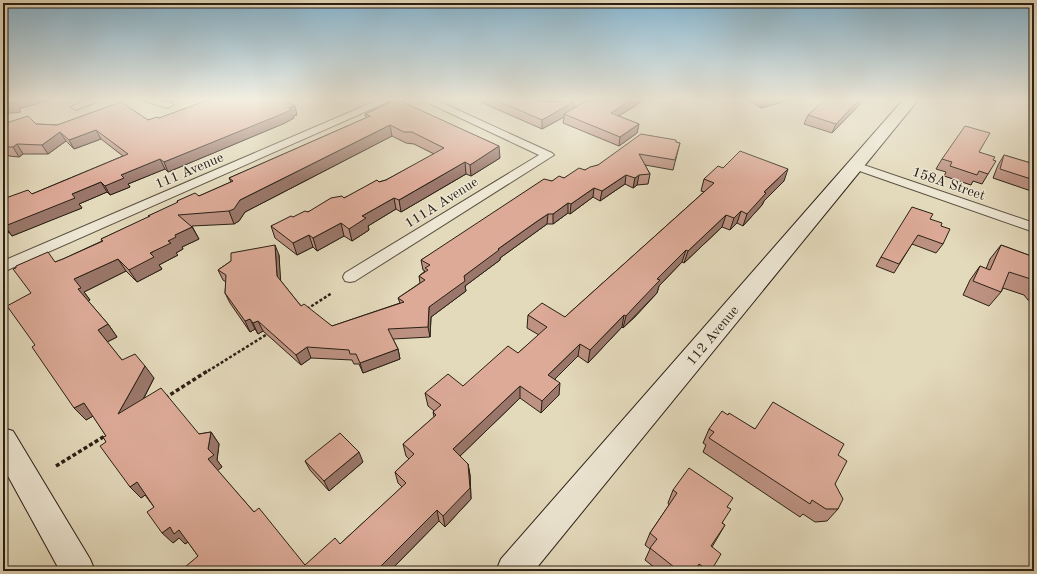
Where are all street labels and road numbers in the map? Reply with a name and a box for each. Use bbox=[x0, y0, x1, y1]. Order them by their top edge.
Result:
street label: 111 Avenue bbox=[153, 150, 226, 192]
street label: 158A Street bbox=[910, 165, 987, 203]
street label: 111A Avenue bbox=[402, 175, 481, 231]
street label: 112 Avenue bbox=[684, 303, 742, 368]

